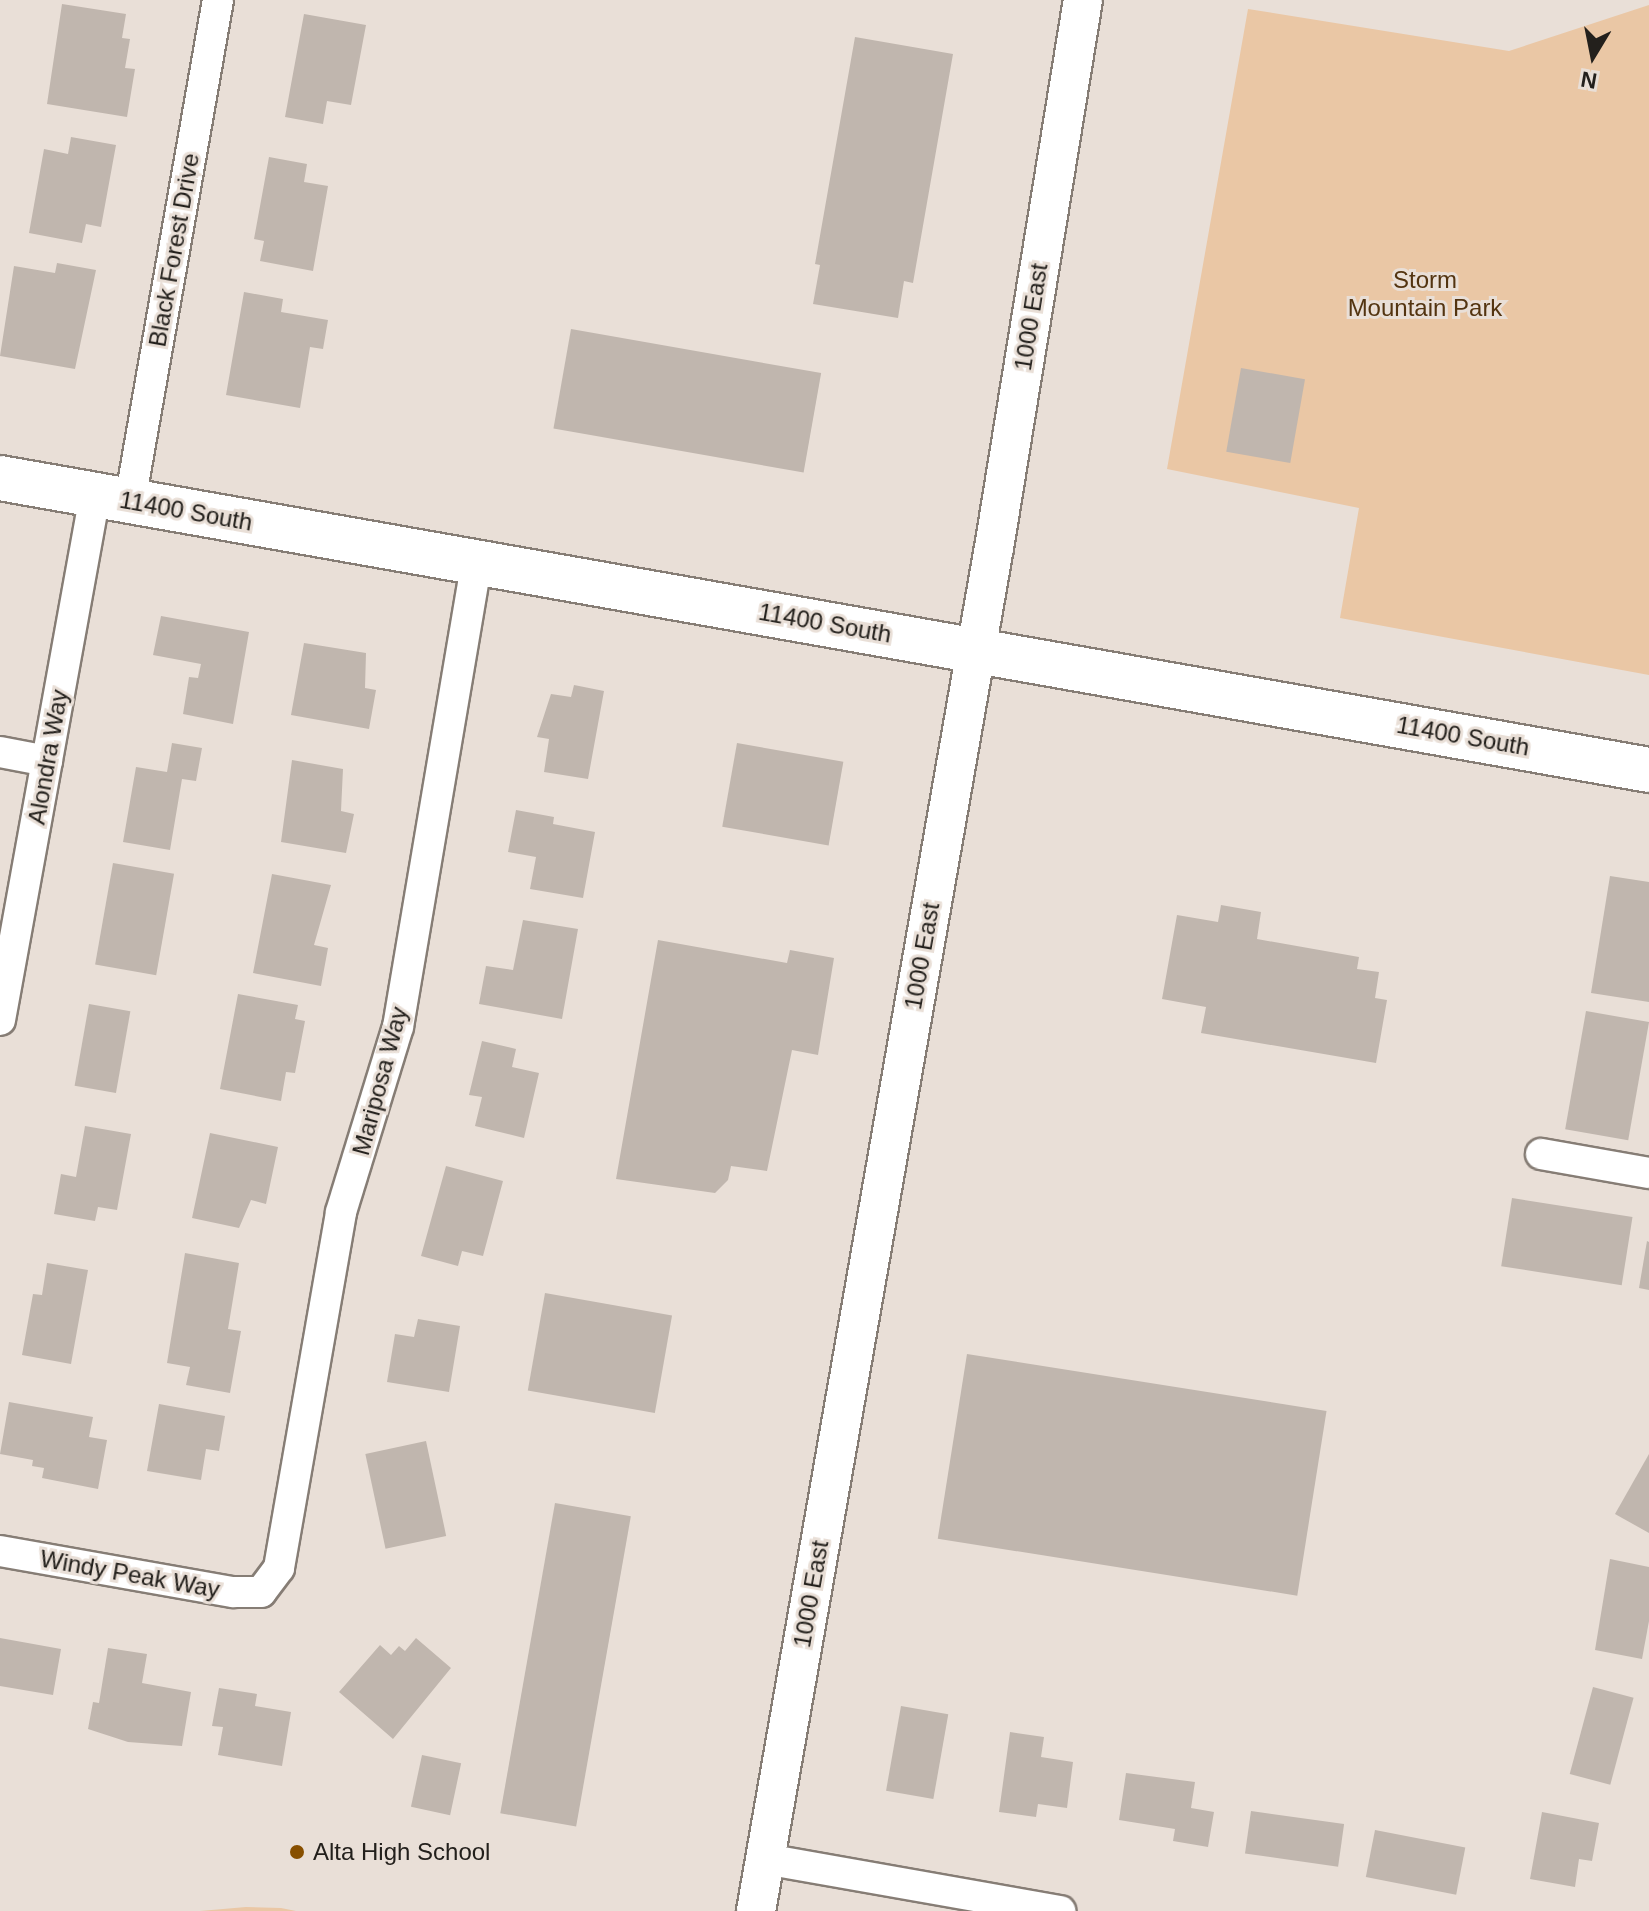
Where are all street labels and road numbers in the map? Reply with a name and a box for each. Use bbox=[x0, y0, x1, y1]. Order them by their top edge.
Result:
street label: Black Forest Drive bbox=[143, 151, 205, 349]
street label: 1000 East bbox=[1008, 261, 1054, 373]
street label: 11400 South bbox=[117, 485, 255, 537]
street label: 11400 South bbox=[756, 597, 894, 649]
street label: Alondra Way bbox=[22, 687, 74, 827]
street label: 11400 South bbox=[1394, 710, 1532, 762]
street label: 1000 East bbox=[898, 900, 946, 1012]
street label: Mariposa Way bbox=[346, 1004, 414, 1158]
street label: 1000 East bbox=[787, 1538, 835, 1650]
street label: Windy Peak Way bbox=[38, 1544, 222, 1604]

